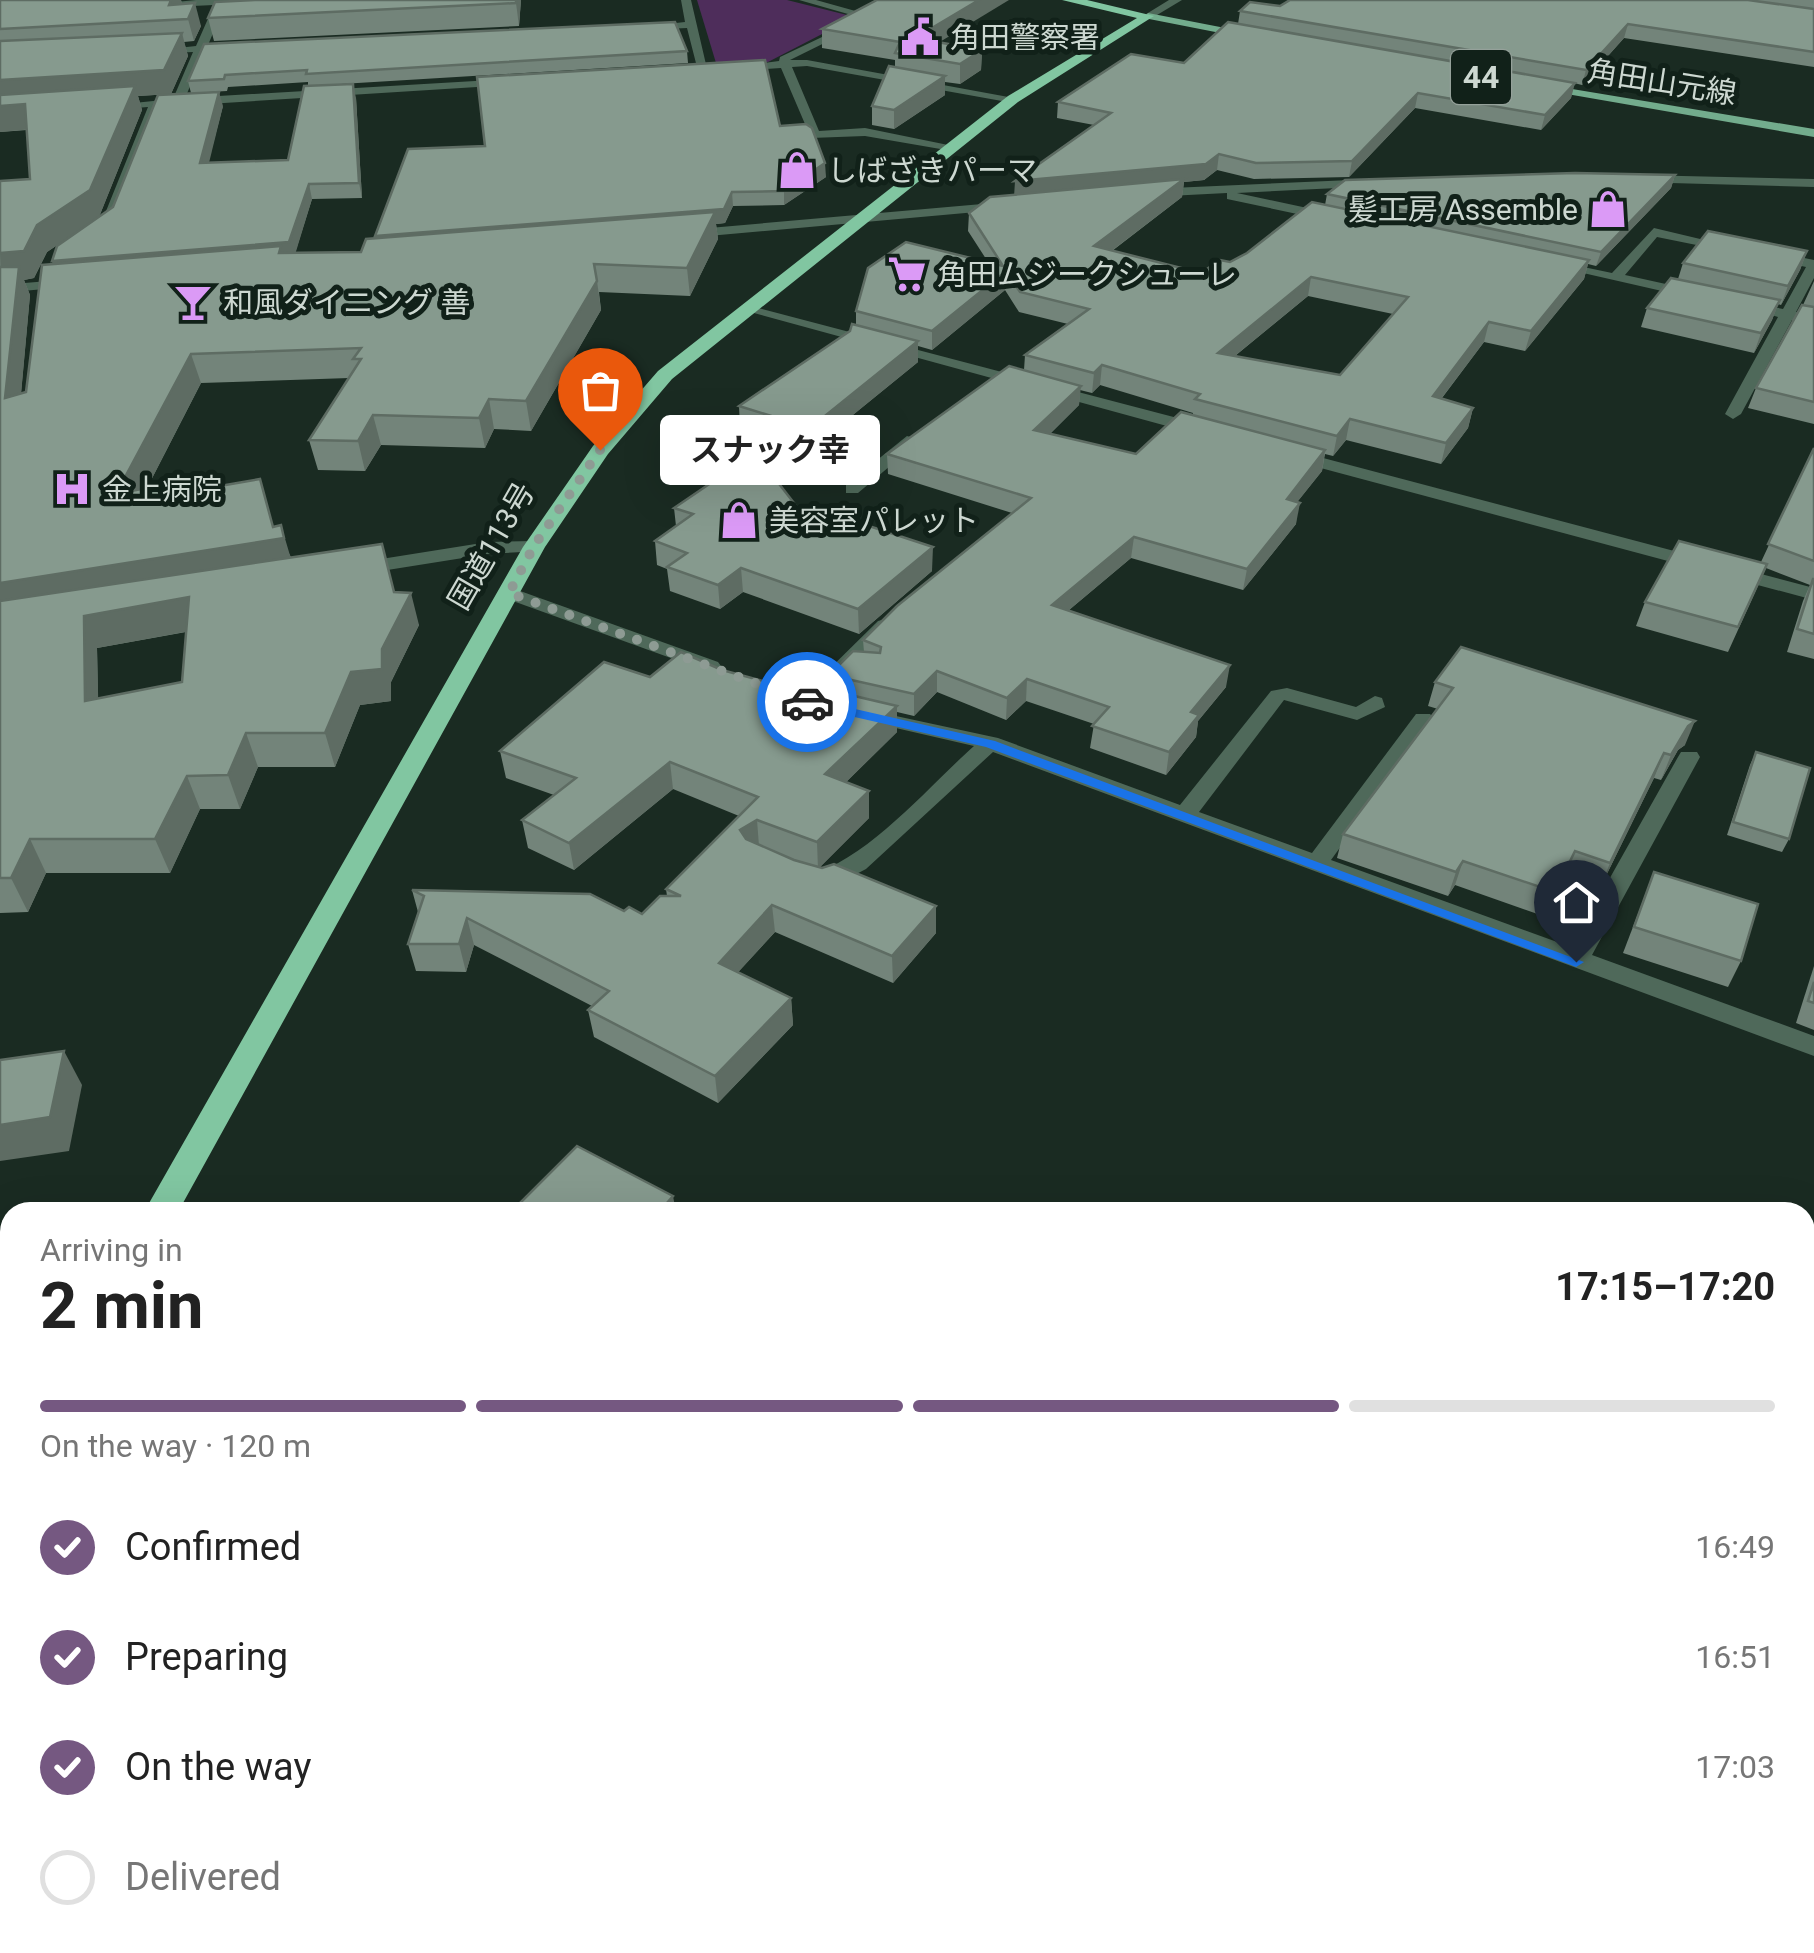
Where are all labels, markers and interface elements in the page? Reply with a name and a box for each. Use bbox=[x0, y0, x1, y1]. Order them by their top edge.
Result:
public building icon: 角田警察署 bbox=[899, 16, 941, 58]
place label: 角田警察署 bbox=[950, 20, 1100, 55]
road number: 44 bbox=[1451, 50, 1511, 104]
street label: 角田山元線 bbox=[1585, 53, 1739, 111]
shop icon: しばざきパーマ bbox=[776, 149, 818, 191]
place label: しばざきパーマ bbox=[827, 153, 1037, 188]
shop icon: 髪工房 Assemble bbox=[1587, 188, 1629, 230]
place label: 髪工房 Assemble bbox=[1348, 192, 1578, 227]
supermarket icon: 角田ムジークシューレ bbox=[886, 253, 928, 295]
place label: 角田ムジークシューレ bbox=[937, 257, 1237, 292]
bar icon: 和風ダイニング 善 bbox=[172, 281, 214, 323]
place label: 和風ダイニング 善 bbox=[223, 285, 470, 320]
pin bbox=[558, 348, 643, 451]
icon: bag bbox=[573, 363, 628, 418]
callout: スナック幸 bbox=[660, 415, 880, 485]
text: スナック幸 bbox=[690, 431, 850, 469]
hospital icon: 金上病院 bbox=[51, 468, 93, 510]
place label: 金上病院 bbox=[102, 472, 222, 507]
street label: 国道113号 bbox=[441, 476, 541, 616]
shop icon: 美容室パレット bbox=[718, 499, 760, 541]
place label: 美容室パレット bbox=[769, 503, 979, 538]
courier bbox=[757, 652, 857, 752]
icon: car bbox=[780, 675, 835, 730]
pin bbox=[1534, 860, 1619, 963]
icon: home bbox=[1549, 875, 1604, 930]
text: Arriving in bbox=[40, 1231, 183, 1269]
text: 17:15–17:20 bbox=[1555, 1265, 1775, 1309]
text: 2 min bbox=[40, 1268, 203, 1344]
text: On the way · 120 m bbox=[40, 1427, 311, 1465]
icon: check bbox=[40, 1520, 95, 1575]
text: Confirmed bbox=[125, 1525, 301, 1569]
text: 16:49 bbox=[1695, 1528, 1775, 1566]
icon: check bbox=[40, 1630, 95, 1685]
text: Preparing bbox=[125, 1635, 288, 1679]
text: 16:51 bbox=[1695, 1638, 1775, 1676]
icon: check bbox=[40, 1740, 95, 1795]
text: On the way bbox=[125, 1745, 311, 1789]
text: 17:03 bbox=[1695, 1748, 1775, 1786]
text: Delivered bbox=[125, 1855, 281, 1899]

